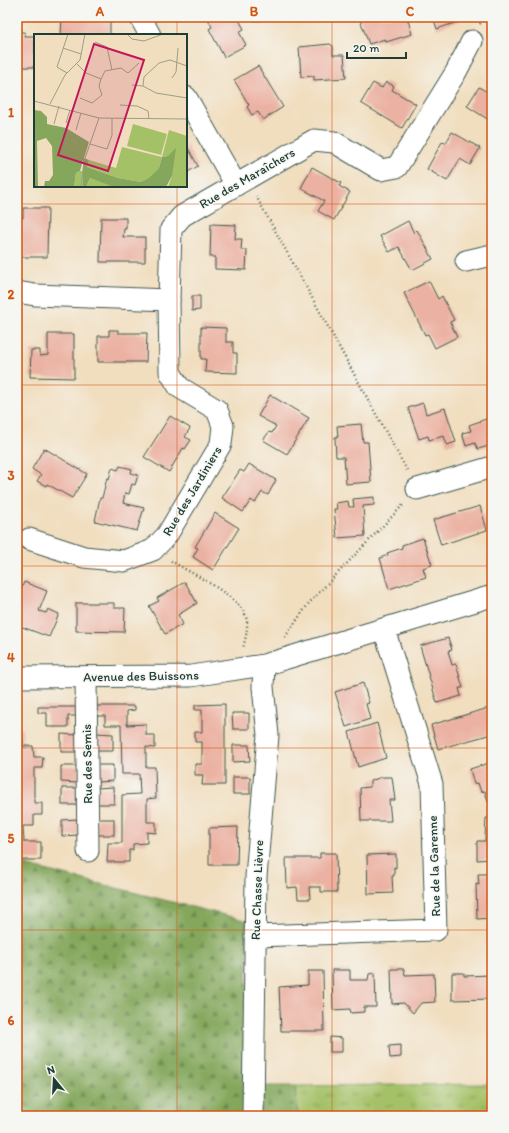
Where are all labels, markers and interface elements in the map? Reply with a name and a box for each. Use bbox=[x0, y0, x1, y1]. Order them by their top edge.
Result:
text: A bbox=[95, 4, 105, 19]
text: B bbox=[250, 4, 259, 19]
text: C bbox=[406, 4, 415, 19]
inset map bbox=[34, 34, 187, 187]
scale bar bbox=[347, 34, 406, 60]
text: 20 m bbox=[353, 41, 380, 55]
text: 1 bbox=[8, 105, 14, 120]
street label: Rue des Maraîchers bbox=[196, 144, 298, 212]
text: 2 bbox=[8, 287, 15, 302]
street label: Rue des Jardiniers bbox=[159, 443, 225, 539]
text: 3 bbox=[7, 468, 15, 483]
text: 4 bbox=[7, 650, 15, 665]
street label: Avenue des Buissons bbox=[83, 667, 199, 685]
street label: Rue des Semis bbox=[79, 724, 95, 804]
street label: Rue de la Garenne bbox=[425, 815, 443, 917]
text: 5 bbox=[8, 831, 15, 846]
street label: Rue Chasse Lièvre bbox=[248, 840, 266, 940]
text: 6 bbox=[8, 1013, 15, 1028]
north arrow bbox=[34, 1059, 74, 1099]
text: N bbox=[46, 1063, 57, 1077]

